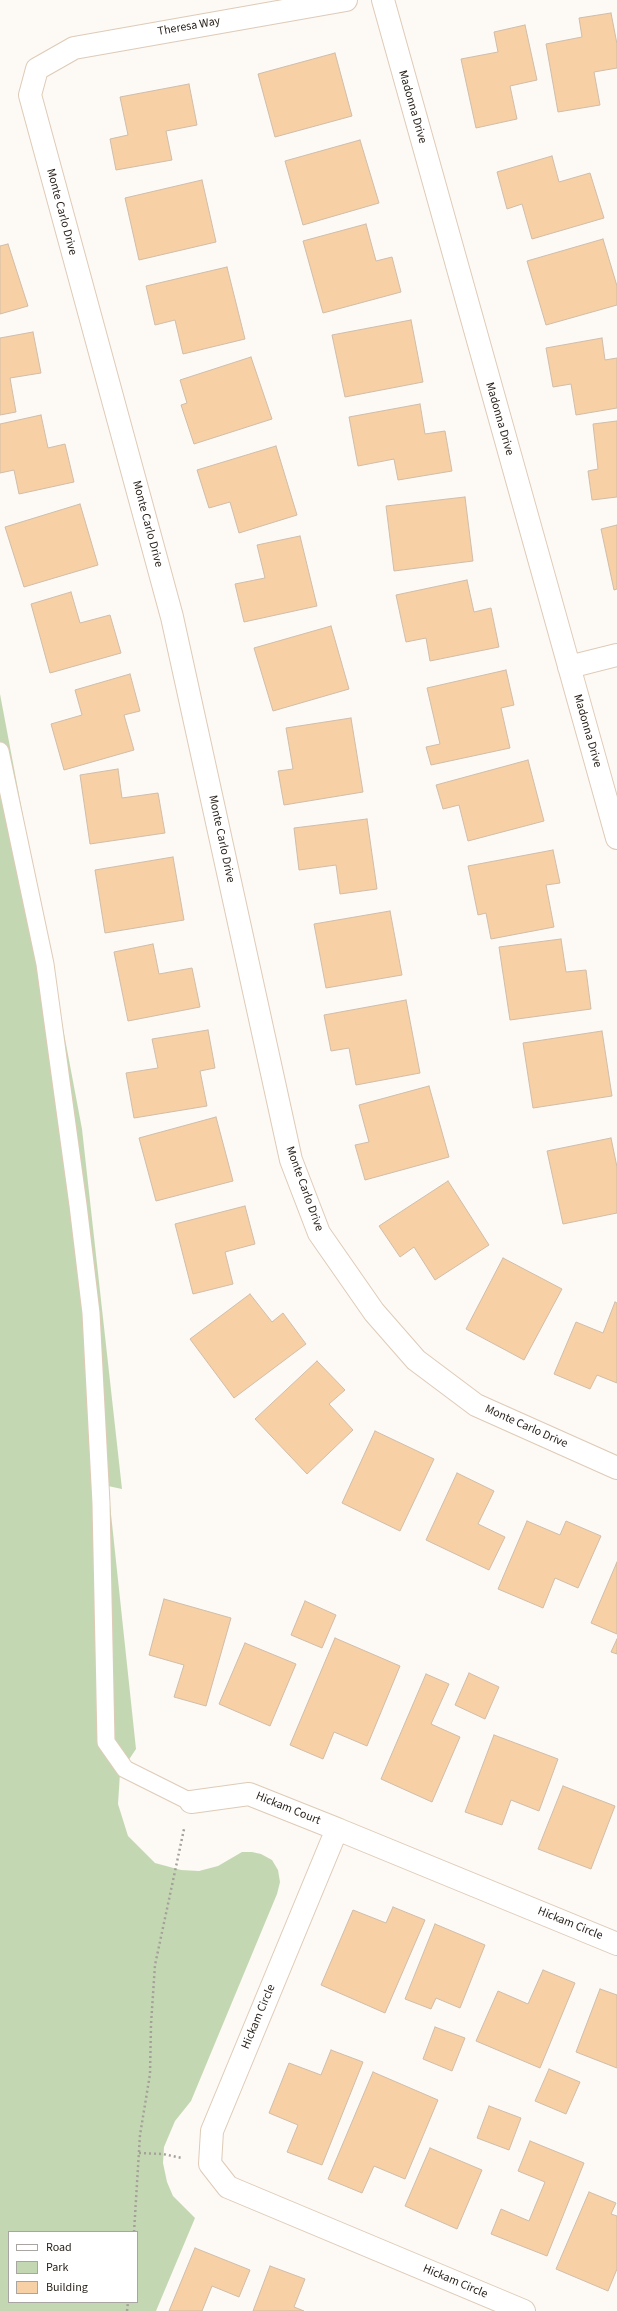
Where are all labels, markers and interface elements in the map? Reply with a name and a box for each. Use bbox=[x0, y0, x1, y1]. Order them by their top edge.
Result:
street label: Theresa Way bbox=[157, 14, 221, 40]
street label: Madonna Drive bbox=[395, 69, 429, 145]
street label: Monte Carlo Drive bbox=[43, 167, 79, 257]
street label: Madonna Drive bbox=[482, 381, 516, 457]
street label: Monte Carlo Drive bbox=[129, 479, 165, 569]
street label: Madonna Drive bbox=[570, 693, 604, 769]
street label: Monte Carlo Drive bbox=[205, 794, 237, 884]
street label: Monte Carlo Drive bbox=[282, 1145, 326, 1233]
street label: Monte Carlo Drive bbox=[482, 1402, 570, 1452]
street label: Hickam Court bbox=[254, 1789, 322, 1829]
street label: Hickam Circle bbox=[535, 1904, 605, 1944]
street label: Hickam Circle bbox=[239, 1983, 279, 2051]
legend bbox=[8, 2231, 138, 2303]
text: Road bbox=[46, 2239, 72, 2256]
text: Park bbox=[46, 2259, 68, 2276]
street label: Hickam Circle bbox=[421, 2262, 489, 2302]
text: Building bbox=[46, 2279, 88, 2296]

